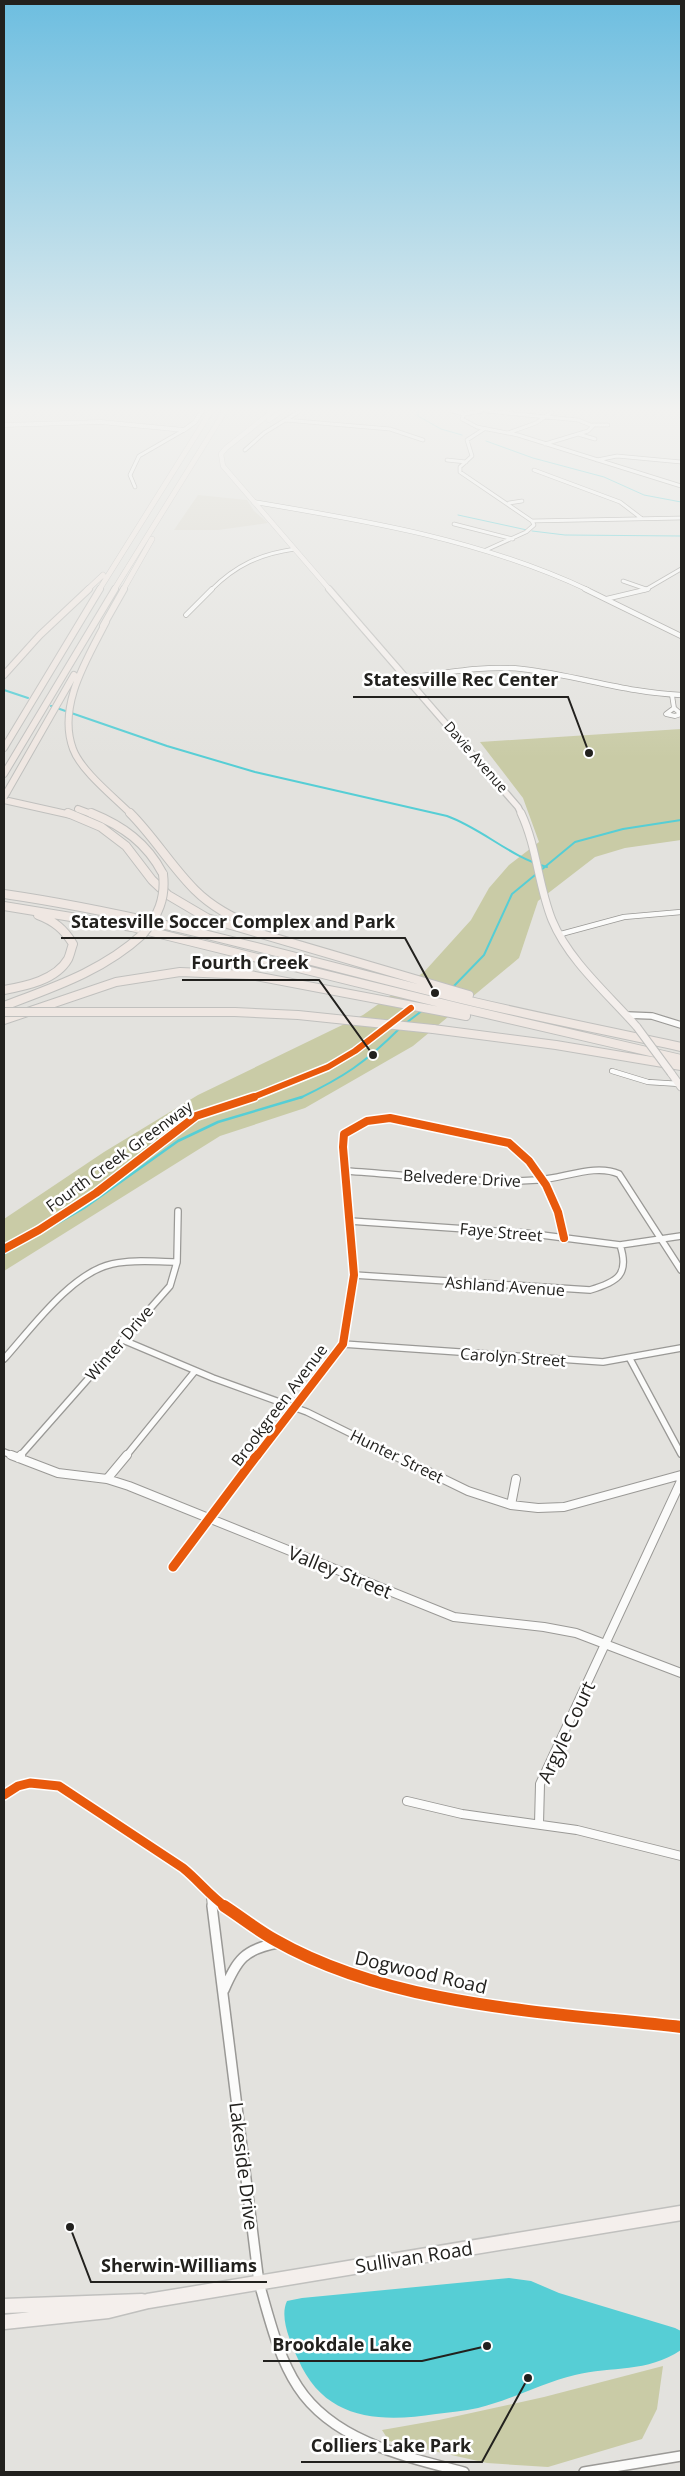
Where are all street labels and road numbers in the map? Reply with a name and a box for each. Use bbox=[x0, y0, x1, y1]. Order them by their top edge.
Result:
street label: Davie Avenue bbox=[440, 717, 513, 796]
street label: Fourth Creek Greenway bbox=[41, 1095, 198, 1217]
street label: Belvedere Drive bbox=[403, 1164, 521, 1192]
street label: Faye Street bbox=[459, 1217, 544, 1247]
street label: Ashland Avenue bbox=[444, 1271, 566, 1301]
street label: Winter Drive bbox=[80, 1301, 158, 1385]
street label: Brookgreen Avenue bbox=[226, 1340, 332, 1470]
street label: Carolyn Street bbox=[459, 1342, 567, 1372]
street label: Hunter Street bbox=[347, 1424, 448, 1488]
street label: Valley Street bbox=[284, 1539, 396, 1605]
street label: Argyle Court bbox=[531, 1677, 601, 1787]
street label: Dogwood Road bbox=[352, 1944, 490, 2000]
street label: Lakeside Drive bbox=[223, 2101, 265, 2231]
street label: Sullivan Road bbox=[353, 2235, 475, 2279]

